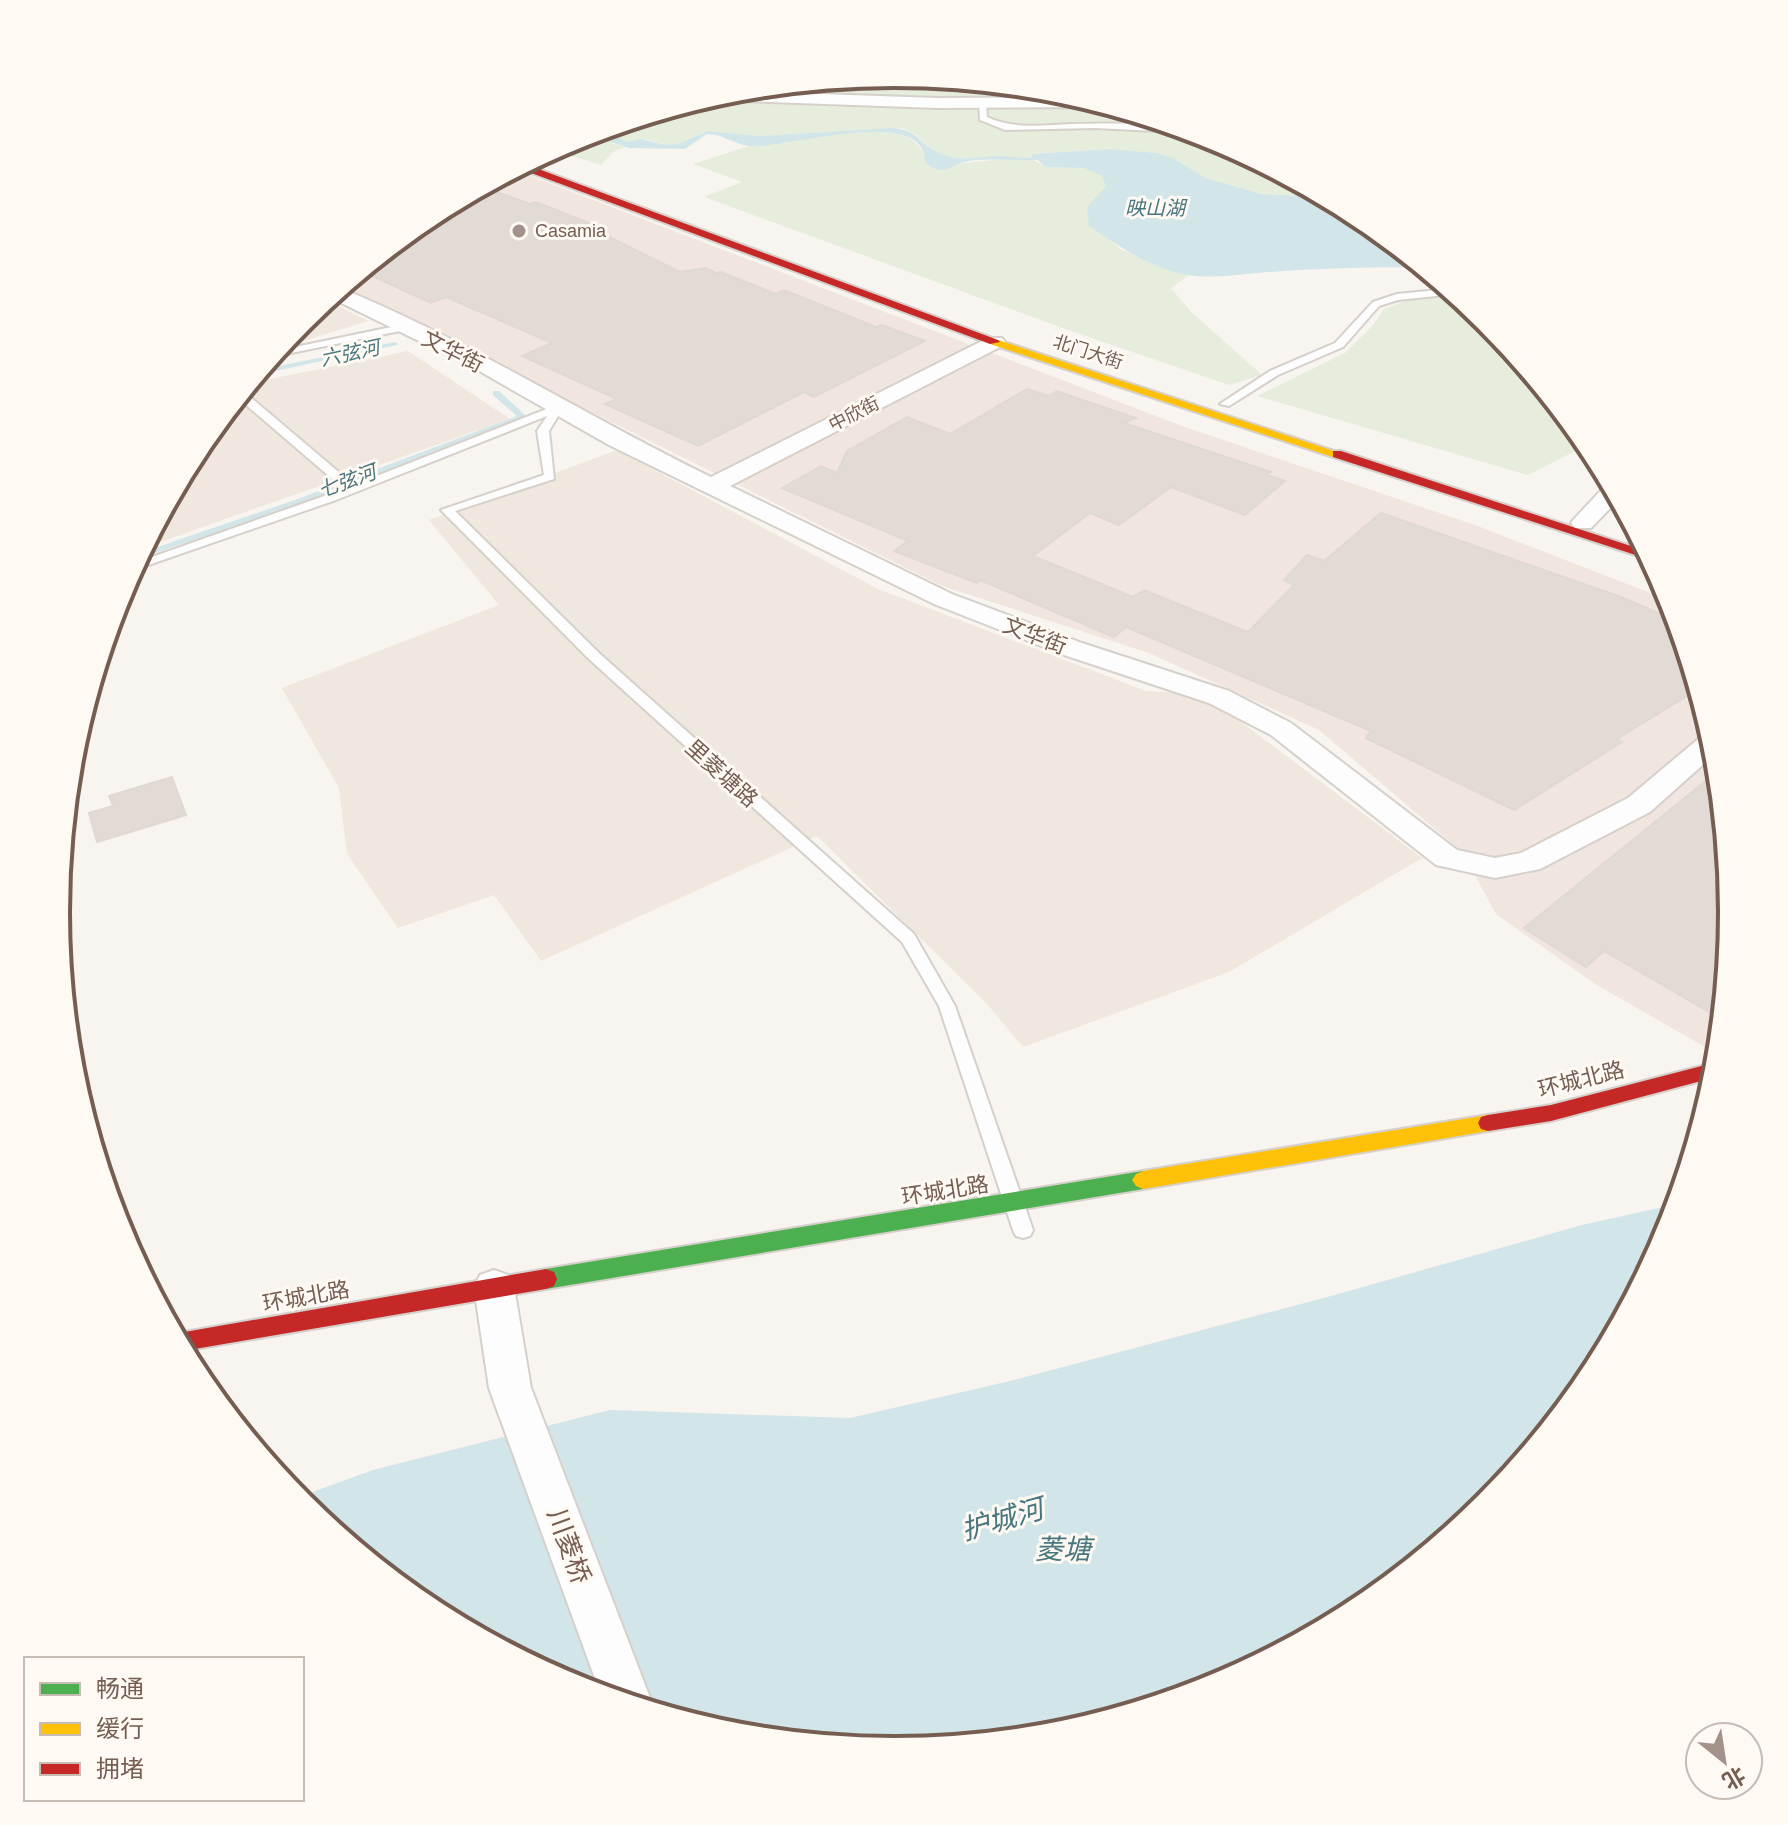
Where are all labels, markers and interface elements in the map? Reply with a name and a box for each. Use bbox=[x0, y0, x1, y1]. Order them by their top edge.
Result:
water label: 映山湖 bbox=[1125, 197, 1188, 219]
place label: Casamia bbox=[535, 221, 607, 241]
marker: Casamia bbox=[510, 222, 528, 240]
street label: 文华街 bbox=[418, 325, 488, 378]
street label: 北门大街 bbox=[1051, 331, 1125, 373]
water label: 六弦河 bbox=[318, 335, 386, 370]
street label: 中欣街 bbox=[825, 393, 883, 435]
water label: 七弦河 bbox=[315, 459, 383, 502]
street label: 文华街 bbox=[1000, 612, 1070, 659]
street label: 里菱塘路 bbox=[681, 735, 763, 812]
street label: 环城北路 bbox=[1535, 1057, 1627, 1102]
street label: 环城北路 bbox=[900, 1171, 990, 1210]
street label: 环城北路 bbox=[261, 1277, 352, 1316]
water label: 护城河 bbox=[957, 1492, 1052, 1546]
street label: 川菱桥 bbox=[542, 1504, 596, 1588]
water label: 菱塘 bbox=[1035, 1534, 1095, 1565]
legend bbox=[24, 1657, 304, 1801]
text: 畅通 bbox=[96, 1675, 144, 1702]
text: 缓行 bbox=[96, 1715, 144, 1742]
north arrow bbox=[1684, 1721, 1764, 1801]
text: 拥堵 bbox=[96, 1755, 144, 1782]
text: 北 bbox=[1718, 1762, 1750, 1794]

